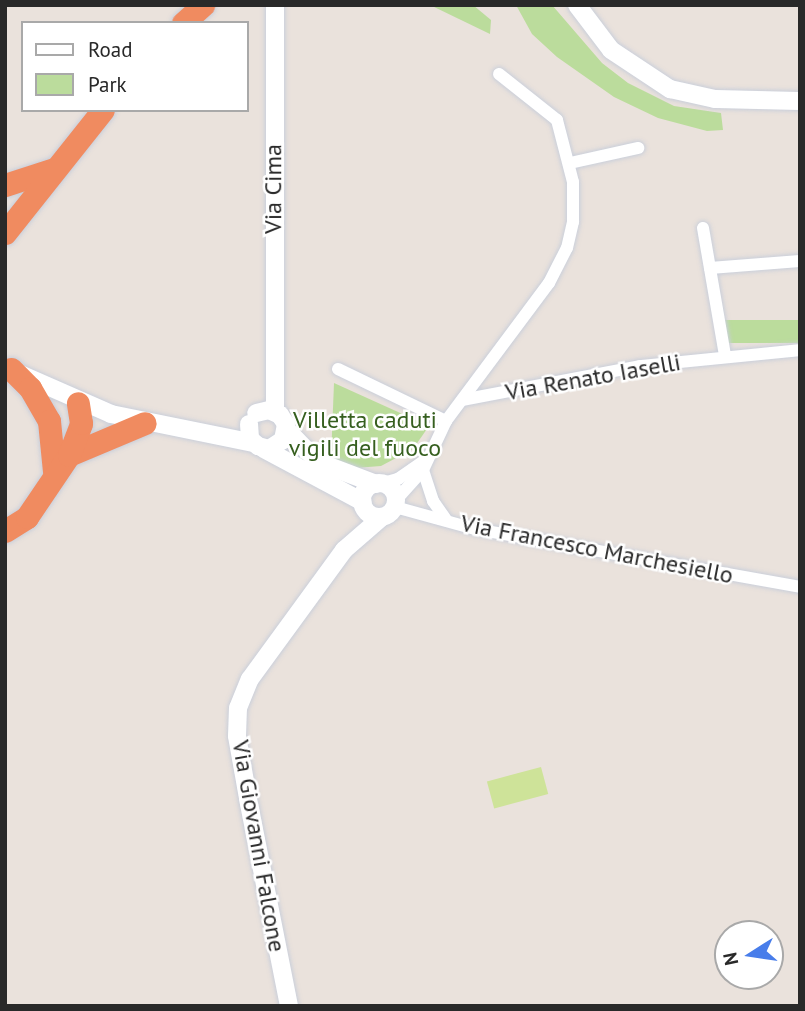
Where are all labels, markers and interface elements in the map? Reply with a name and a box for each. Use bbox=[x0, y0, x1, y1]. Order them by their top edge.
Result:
legend bbox=[21, 21, 248, 112]
text: Road bbox=[88, 36, 132, 63]
text: Park bbox=[88, 71, 127, 98]
street label: Via Cima bbox=[259, 144, 287, 234]
street label: Via Renato Iaselli bbox=[503, 347, 683, 407]
park label: Villetta caduti vigili del fuoco bbox=[289, 406, 441, 462]
street label: Via Francesco Marchesiello bbox=[458, 508, 736, 590]
street label: Via Giovanni Falcone bbox=[226, 738, 292, 954]
north arrow bbox=[714, 920, 784, 990]
text: N bbox=[717, 950, 743, 968]

